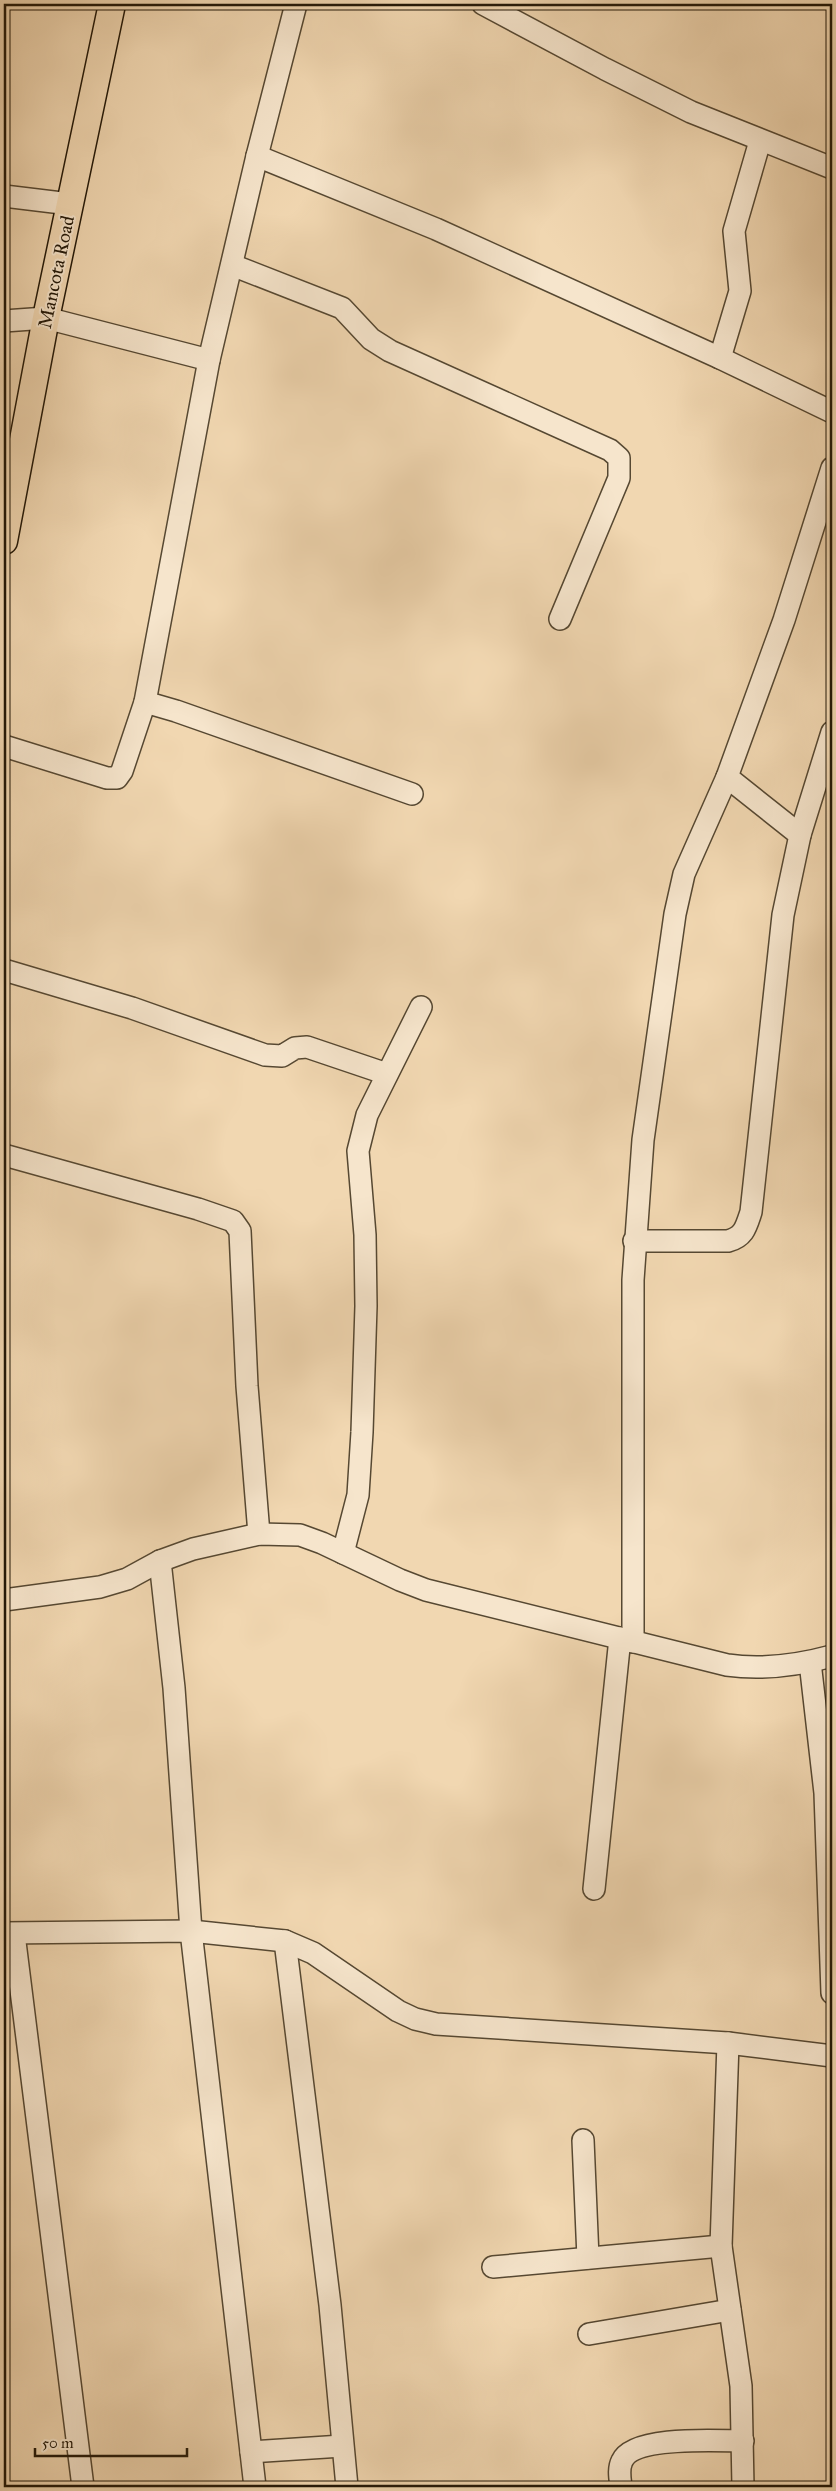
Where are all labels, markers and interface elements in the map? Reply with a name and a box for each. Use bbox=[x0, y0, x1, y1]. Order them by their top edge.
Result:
street label: Mancota Road bbox=[33, 213, 79, 331]
scale bar bbox=[35, 2426, 188, 2458]
text: 50 m bbox=[42, 2434, 74, 2452]

